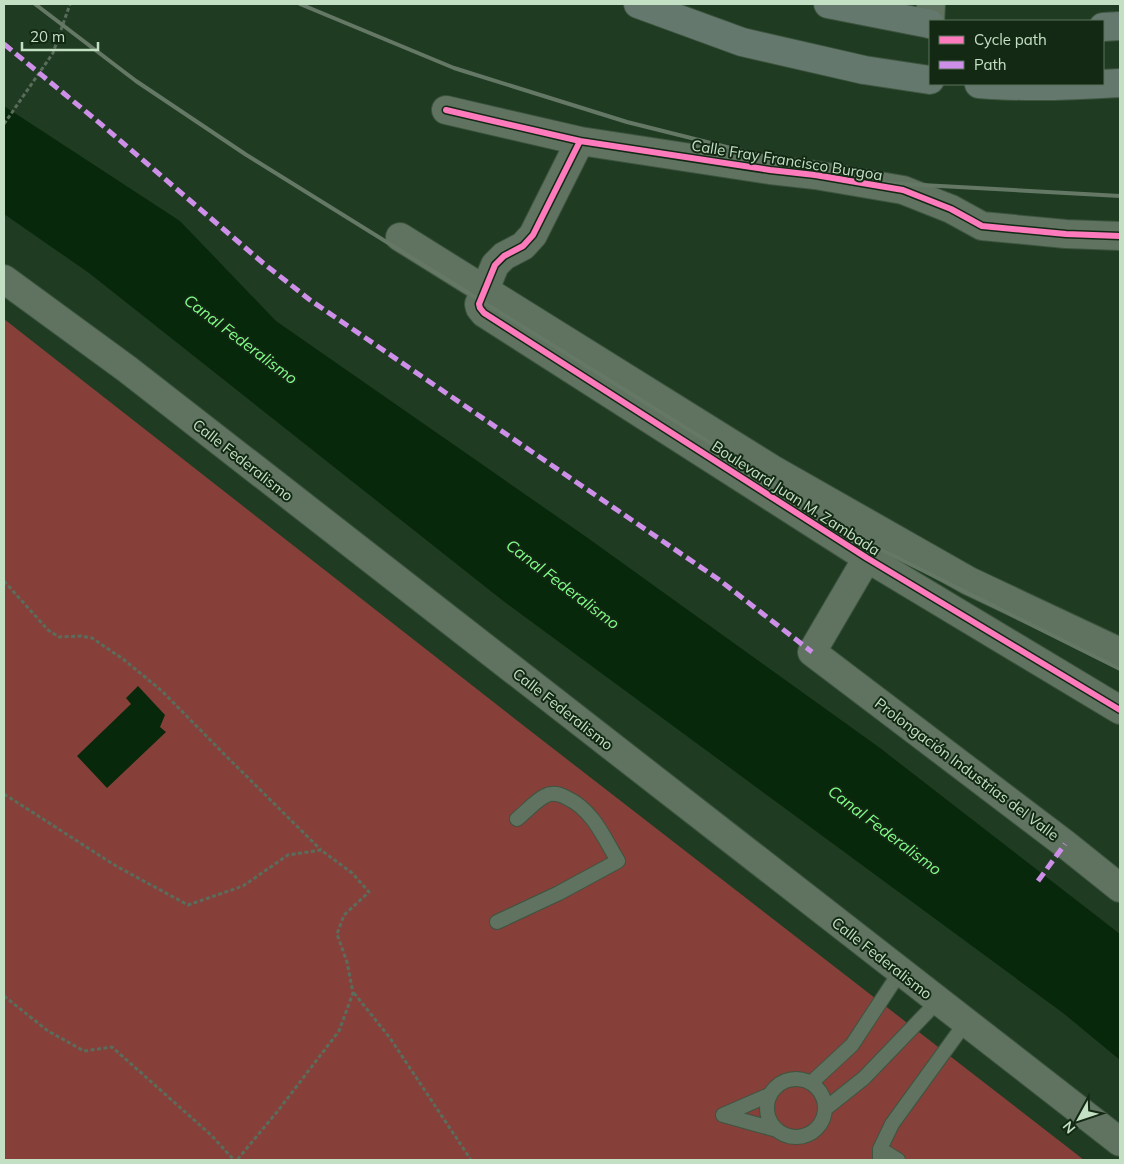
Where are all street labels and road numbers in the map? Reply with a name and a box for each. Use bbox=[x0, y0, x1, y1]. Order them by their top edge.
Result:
street label: Calle Fray Francisco Burgoa bbox=[690, 136, 884, 184]
street label: Calle Federalismo bbox=[189, 415, 297, 505]
street label: Boulevard Juan M. Zambada bbox=[708, 436, 884, 560]
street label: Calle Federalismo bbox=[509, 664, 617, 754]
street label: Prolongación Industrias del Valle bbox=[871, 694, 1063, 844]
street label: Calle Federalismo bbox=[828, 913, 936, 1003]

